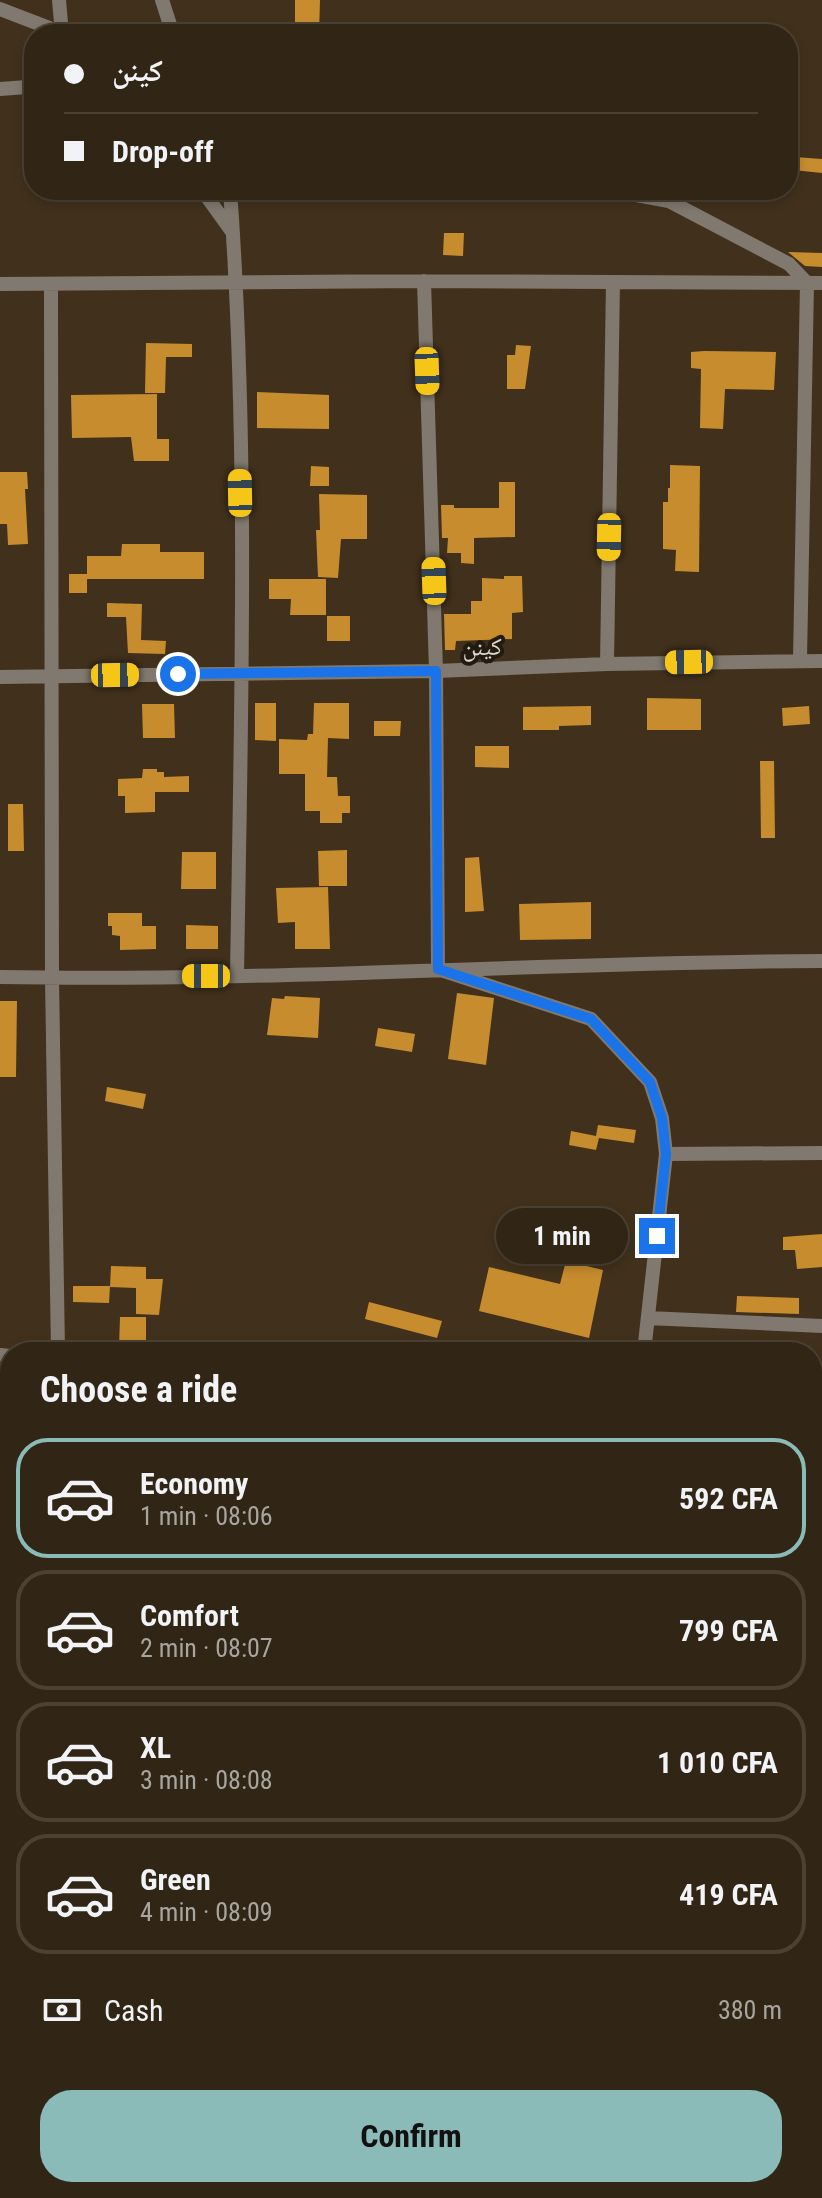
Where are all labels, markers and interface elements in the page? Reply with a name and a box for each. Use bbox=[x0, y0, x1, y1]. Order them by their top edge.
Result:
text: كينن bbox=[112, 53, 163, 88]
text: Drop-off bbox=[112, 134, 214, 169]
car bbox=[414, 347, 440, 395]
car bbox=[228, 469, 252, 517]
car bbox=[597, 513, 621, 561]
car bbox=[421, 557, 447, 605]
street label: كينن bbox=[462, 632, 502, 662]
car bbox=[665, 650, 713, 674]
route start bbox=[160, 656, 196, 692]
car bbox=[91, 663, 139, 687]
car bbox=[182, 964, 230, 988]
callout: 1 min bbox=[497, 1208, 629, 1264]
route end bbox=[639, 1218, 675, 1254]
text: 1 min bbox=[533, 1221, 591, 1251]
text: Choose a ride bbox=[40, 1369, 237, 1411]
icon: car bbox=[44, 1462, 116, 1534]
text: Economy bbox=[140, 1466, 248, 1501]
text: 592 CFA bbox=[679, 1481, 778, 1516]
text: 1 min · 08:06 bbox=[140, 1501, 273, 1531]
icon: car bbox=[44, 1594, 116, 1666]
text: Comfort bbox=[140, 1598, 239, 1633]
text: 799 CFA bbox=[679, 1613, 778, 1648]
text: 2 min · 08:07 bbox=[140, 1633, 273, 1663]
icon: car bbox=[44, 1726, 116, 1798]
text: XL bbox=[140, 1730, 171, 1765]
text: 1 010 CFA bbox=[657, 1745, 778, 1780]
text: 3 min · 08:08 bbox=[140, 1765, 273, 1795]
icon: car bbox=[44, 1858, 116, 1930]
text: Green bbox=[140, 1862, 211, 1897]
text: 419 CFA bbox=[679, 1877, 778, 1912]
text: 4 min · 08:09 bbox=[140, 1897, 273, 1927]
icon: cash bbox=[40, 1988, 84, 2032]
text: Cash bbox=[104, 1993, 164, 2028]
text: 380 m bbox=[718, 1995, 782, 2025]
button: Confirm bbox=[40, 2090, 782, 2182]

